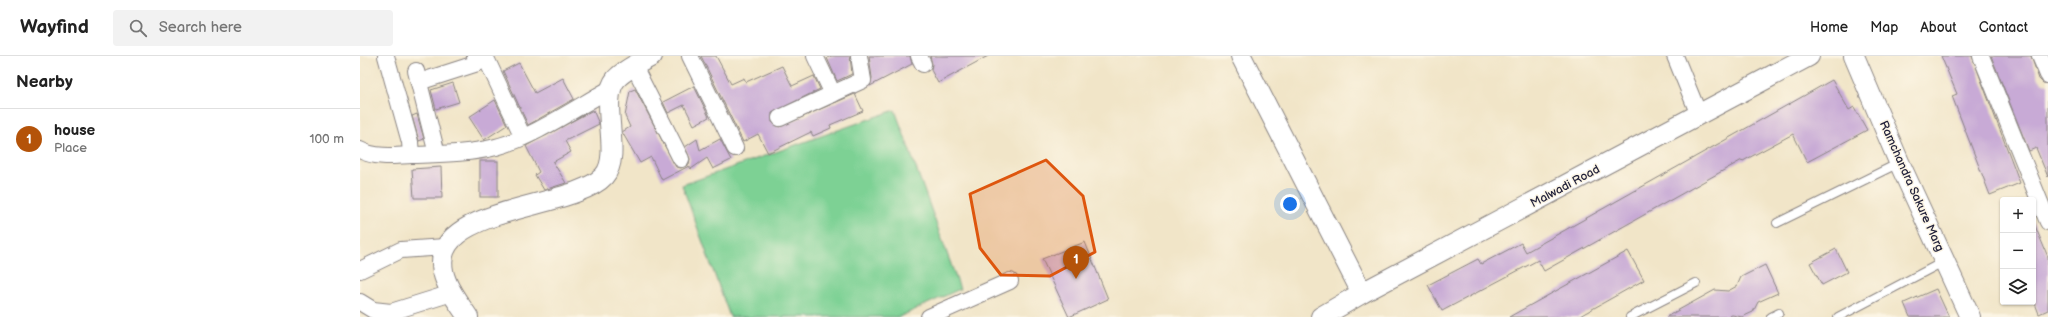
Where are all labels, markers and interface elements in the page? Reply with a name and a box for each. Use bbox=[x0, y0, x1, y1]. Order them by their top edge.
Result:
search box bbox=[113, 10, 393, 46]
text: Wayfind bbox=[20, 16, 89, 39]
icon: search bbox=[127, 17, 149, 39]
text: Search here bbox=[159, 18, 242, 37]
text: Home bbox=[1810, 19, 1848, 36]
text: Map bbox=[1870, 19, 1898, 36]
text: About bbox=[1920, 19, 1957, 36]
text: Contact bbox=[1979, 19, 2028, 36]
text: Nearby bbox=[16, 72, 73, 92]
street label: Ramchandra Sakure Marg bbox=[1876, 118, 1947, 254]
text: house bbox=[54, 121, 95, 140]
text: 1 bbox=[26, 131, 32, 147]
text: 100 m bbox=[309, 131, 344, 147]
text: Place bbox=[54, 140, 87, 156]
street label: Malwadi Road bbox=[1528, 162, 1603, 211]
your location bbox=[1280, 194, 1300, 214]
map controls bbox=[2000, 197, 2036, 305]
button: + bbox=[2000, 197, 2036, 233]
button: − bbox=[2000, 233, 2036, 269]
pin: 1 bbox=[1063, 246, 1089, 279]
button: layers bbox=[2000, 269, 2036, 305]

